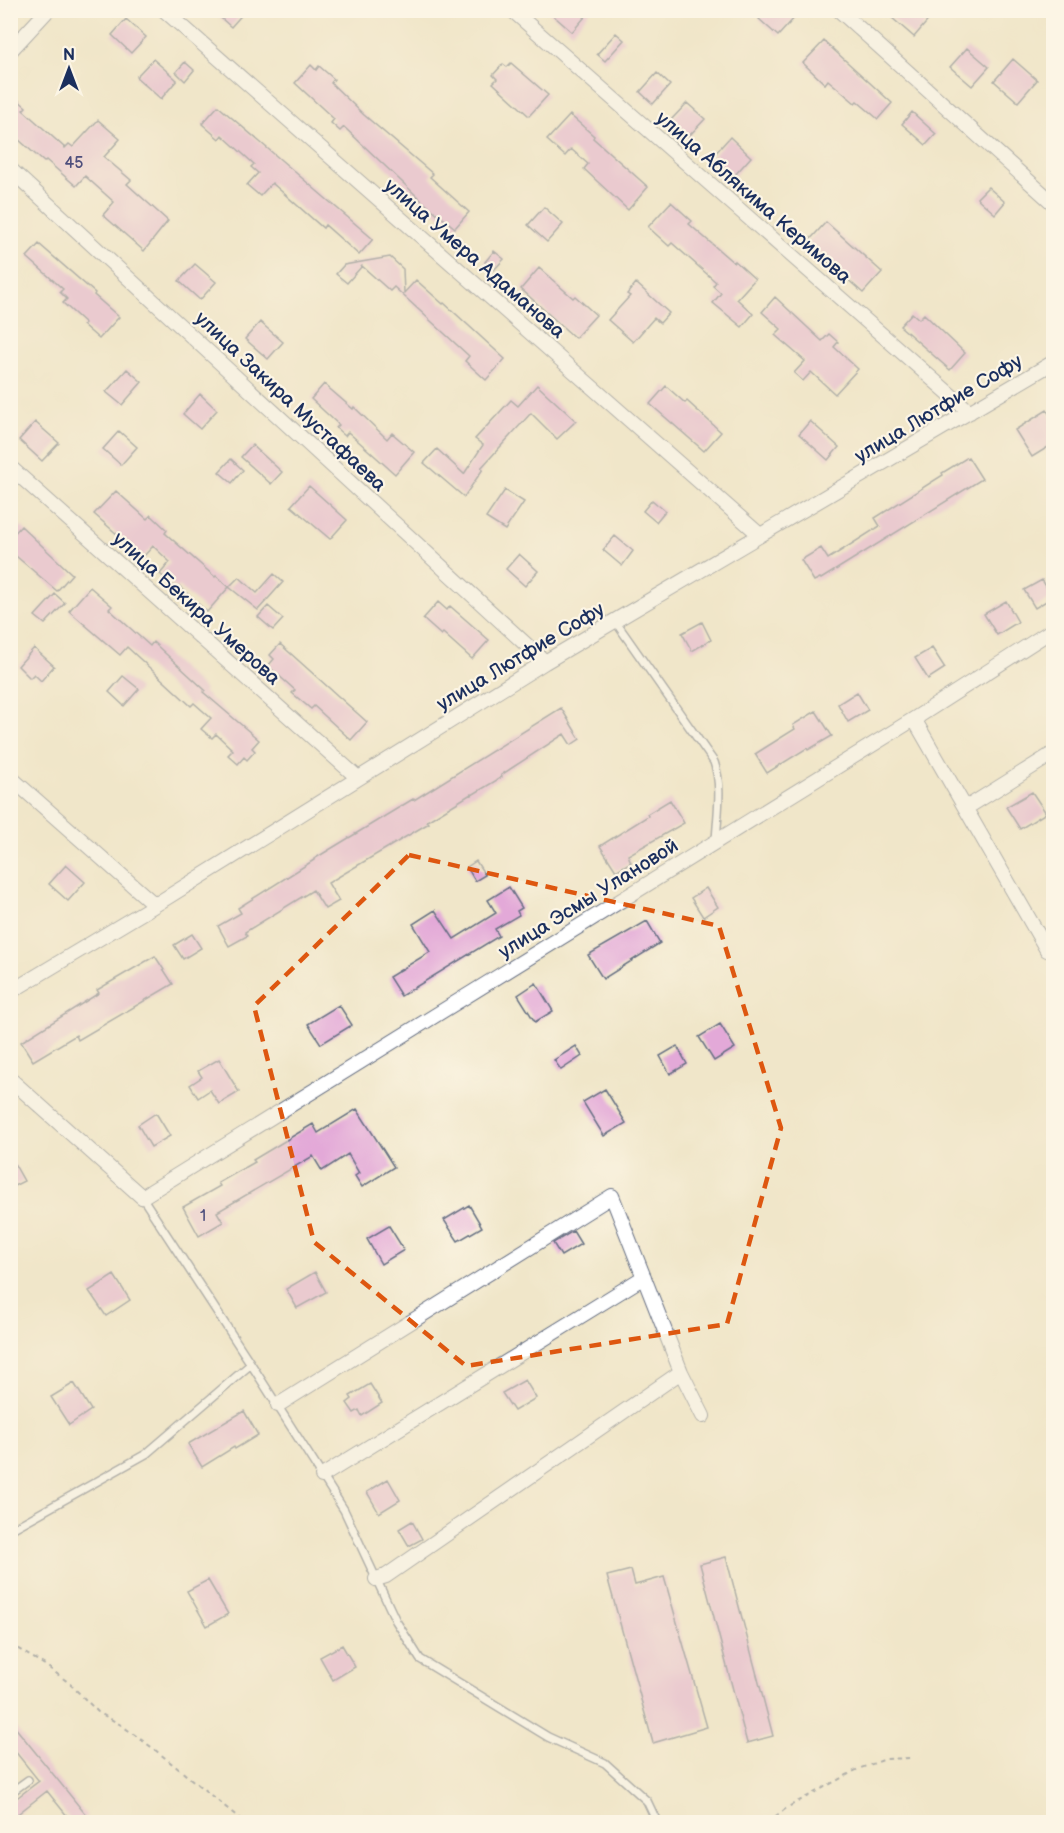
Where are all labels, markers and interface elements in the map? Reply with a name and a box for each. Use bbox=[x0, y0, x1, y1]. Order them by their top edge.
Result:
north arrow bbox=[39, 39, 99, 99]
text: N bbox=[63, 46, 75, 65]
street label: улица Аблякима Керимова bbox=[651, 106, 856, 289]
house number: 45 bbox=[65, 154, 83, 173]
street label: улица Умера Адаманова bbox=[379, 174, 570, 344]
street label: улица Закира Мустафаева bbox=[190, 307, 391, 497]
street label: улица Лютфие Софу bbox=[850, 349, 1027, 468]
street label: улица Бекира Умерова bbox=[108, 527, 285, 691]
street label: улица Лютфие Софу bbox=[432, 597, 609, 716]
street label: улица Эсмы Улановой bbox=[494, 834, 683, 964]
house number: 1 bbox=[200, 1207, 206, 1226]

